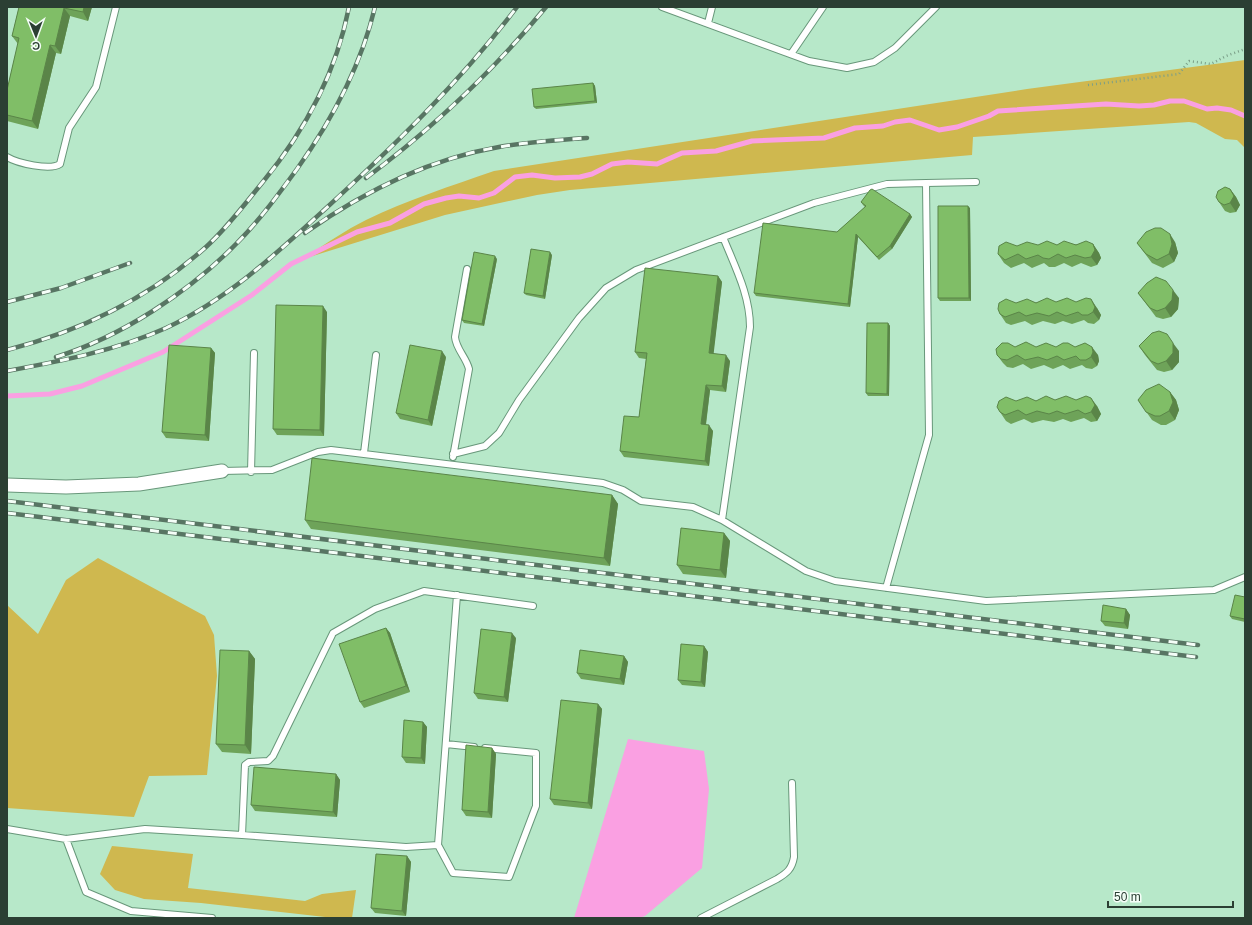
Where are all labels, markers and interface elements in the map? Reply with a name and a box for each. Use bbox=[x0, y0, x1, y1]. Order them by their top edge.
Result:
north arrow bbox=[16, 16, 56, 56]
text: С bbox=[32, 40, 40, 52]
scale bar bbox=[1108, 883, 1233, 909]
text: 50 m bbox=[1114, 890, 1141, 904]

